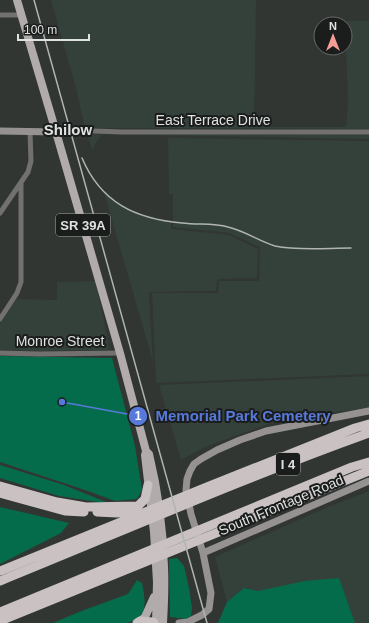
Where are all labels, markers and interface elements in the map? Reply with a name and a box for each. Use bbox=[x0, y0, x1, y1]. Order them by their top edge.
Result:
scale bar bbox=[18, 16, 89, 42]
north arrow bbox=[313, 16, 353, 56]
text: N bbox=[329, 20, 337, 32]
text: 100 m bbox=[24, 23, 57, 37]
street label: East Terrace Drive bbox=[156, 112, 271, 128]
district label: Shilow bbox=[44, 121, 92, 138]
road number: SR 39A bbox=[56, 214, 110, 236]
street label: Monroe Street bbox=[16, 333, 104, 349]
callout: Memorial Park Cemetery bbox=[128, 402, 339, 429]
text: Memorial Park Cemetery bbox=[155, 407, 331, 424]
text: 1 bbox=[135, 409, 142, 423]
road number: I 4 bbox=[276, 453, 300, 475]
street label: South Frontage Road bbox=[216, 471, 346, 539]

